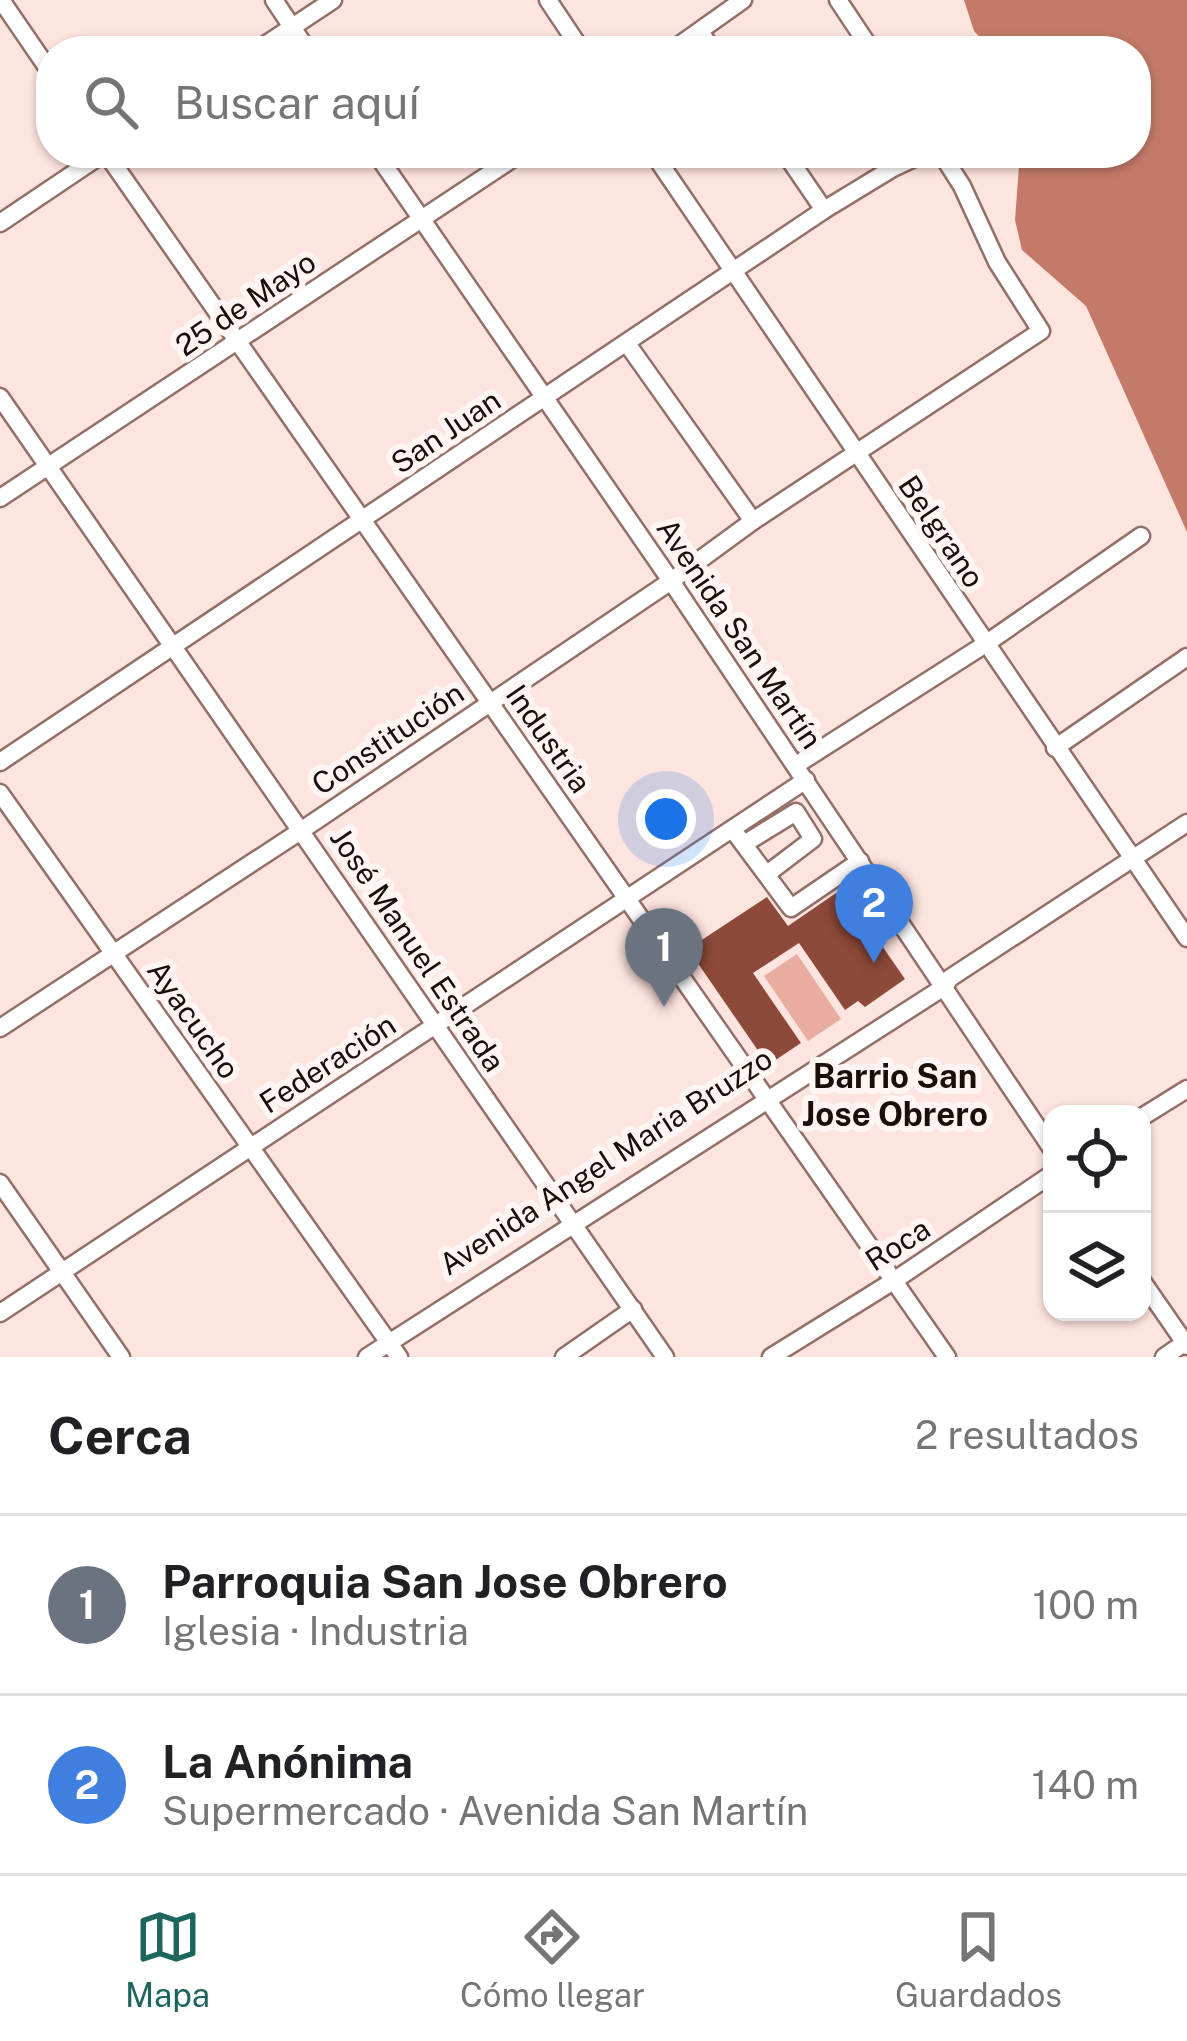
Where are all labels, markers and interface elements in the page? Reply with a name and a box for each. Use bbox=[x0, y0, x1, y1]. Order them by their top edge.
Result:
search box bbox=[36, 36, 1151, 168]
icon: search bbox=[78, 69, 144, 135]
text: Buscar aquí bbox=[174, 76, 420, 129]
street label: 25 de Mayo bbox=[169, 243, 322, 363]
street label: San Juan bbox=[384, 382, 507, 481]
street label: Belgrano bbox=[891, 469, 992, 594]
street label: Avenida San Martín bbox=[649, 512, 830, 755]
street label: Constitución bbox=[305, 674, 470, 802]
street label: Industria bbox=[499, 678, 599, 799]
your location bbox=[636, 789, 696, 849]
street label: José Manuel Estrada bbox=[323, 821, 513, 1078]
pin: 2 bbox=[835, 864, 913, 963]
pin: 1 bbox=[625, 908, 703, 1007]
street label: Ayacucho bbox=[140, 953, 248, 1085]
street label: Federación bbox=[253, 1006, 402, 1120]
street label: Avenida Angel Maria Bruzzo bbox=[432, 1040, 779, 1282]
district label: Barrio San Jose Obrero bbox=[802, 1057, 988, 1133]
map controls bbox=[1043, 1105, 1151, 1321]
button: locate bbox=[1043, 1105, 1151, 1213]
street label: Roca bbox=[859, 1210, 936, 1278]
button: layers bbox=[1043, 1213, 1151, 1321]
text: Cerca bbox=[48, 1406, 192, 1465]
text: 2 resultados bbox=[915, 1412, 1139, 1458]
text: Parroquia San Jose Obrero bbox=[162, 1555, 728, 1608]
text: 1 bbox=[79, 1582, 95, 1628]
text: 100 m bbox=[1032, 1582, 1139, 1628]
text: Iglesia · Industria bbox=[162, 1608, 469, 1654]
text: La Anónima bbox=[162, 1735, 413, 1788]
text: 2 bbox=[75, 1762, 99, 1808]
text: 140 m bbox=[1032, 1762, 1139, 1808]
text: Supermercado · Avenida San Martín bbox=[162, 1788, 808, 1834]
tab: Mapa bbox=[125, 1904, 210, 2014]
tab: Cómo llegar bbox=[460, 1904, 645, 2014]
tab: Guardados bbox=[895, 1904, 1062, 2014]

